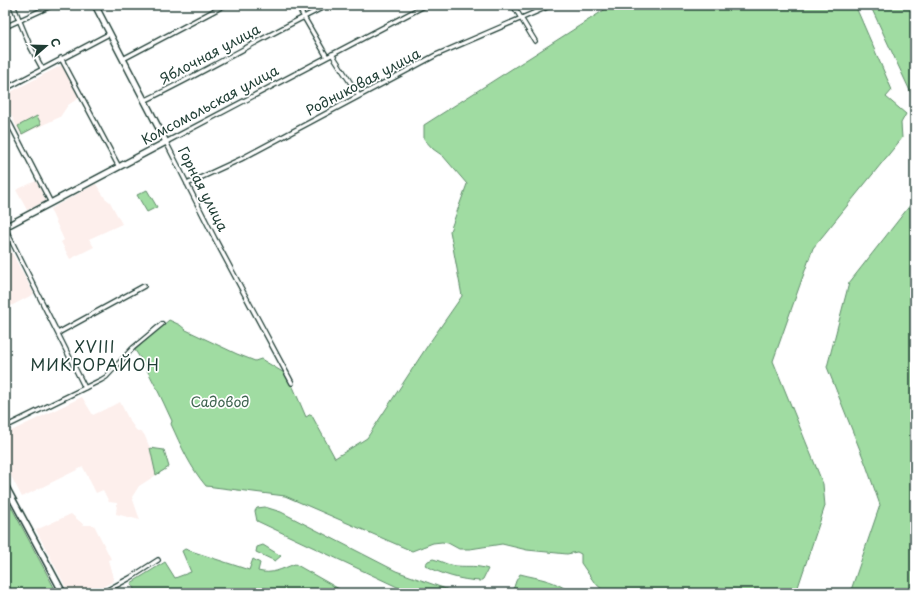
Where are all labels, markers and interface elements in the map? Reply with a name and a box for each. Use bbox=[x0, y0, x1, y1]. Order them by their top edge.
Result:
street label: Яблочная улица bbox=[156, 18, 264, 89]
north arrow bbox=[26, 26, 66, 66]
text: С bbox=[46, 36, 65, 49]
street label: Родниковая улица bbox=[302, 42, 424, 121]
street label: Комсомольская улица bbox=[137, 59, 282, 150]
street label: Горная улица bbox=[173, 143, 234, 235]
district label: XVIII МИКРОРАЙОН bbox=[30, 334, 160, 376]
park label: Садовод bbox=[190, 391, 250, 412]

